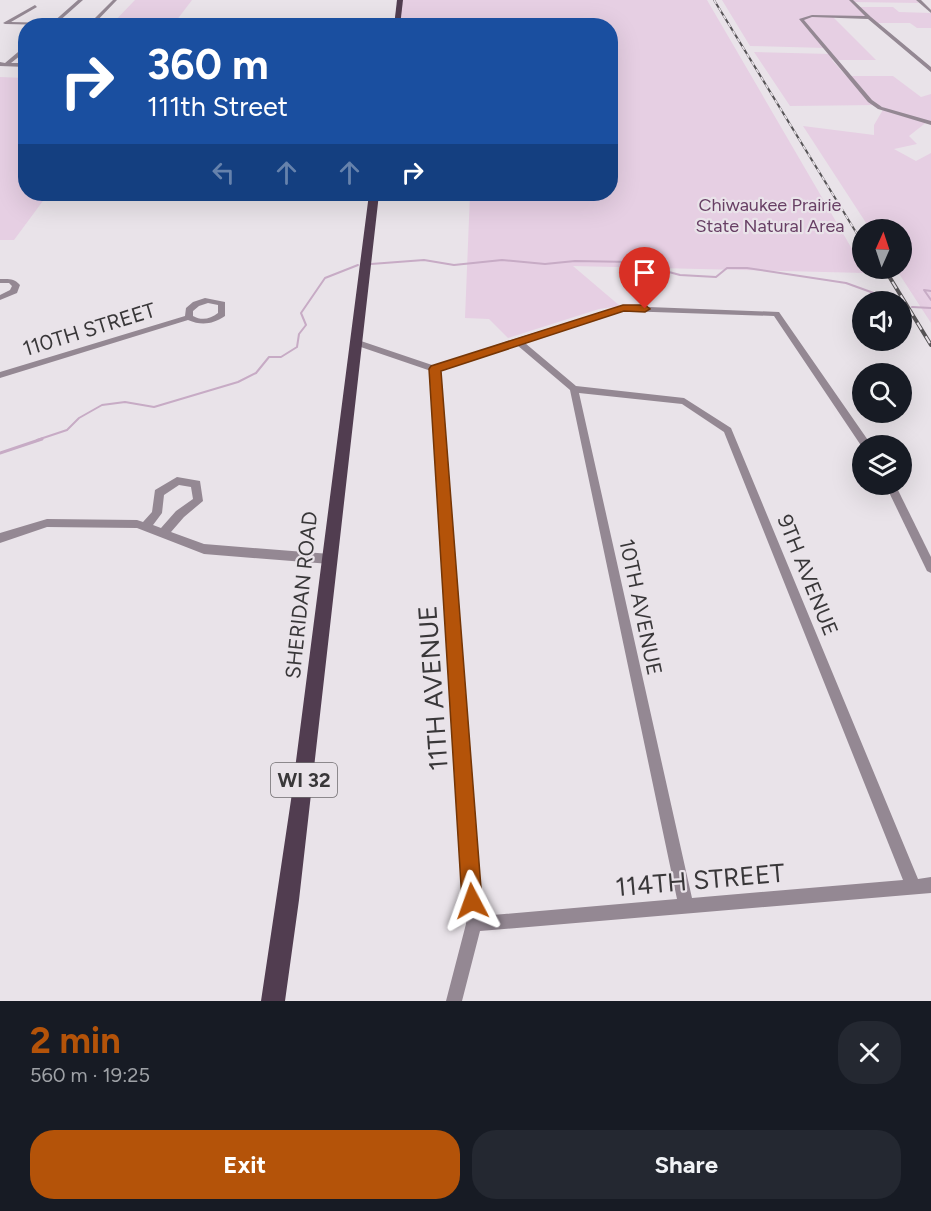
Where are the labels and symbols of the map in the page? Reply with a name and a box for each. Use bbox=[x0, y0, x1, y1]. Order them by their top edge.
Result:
park label: Chiwaukee Prairie State Natural Area bbox=[696, 194, 844, 237]
north arrow bbox=[852, 219, 912, 279]
pin bbox=[619, 247, 670, 309]
street label: 110TH STREET bbox=[20, 297, 159, 361]
street label: SHERIDAN ROAD bbox=[280, 510, 322, 680]
street label: 9TH AVENUE bbox=[772, 511, 844, 639]
street label: 10TH AVENUE bbox=[614, 537, 668, 677]
street label: 11TH AVENUE bbox=[411, 604, 455, 772]
road number: WI 32 bbox=[271, 763, 337, 797]
street label: 114TH STREET bbox=[614, 857, 787, 903]
position arrow bbox=[440, 869, 504, 933]

